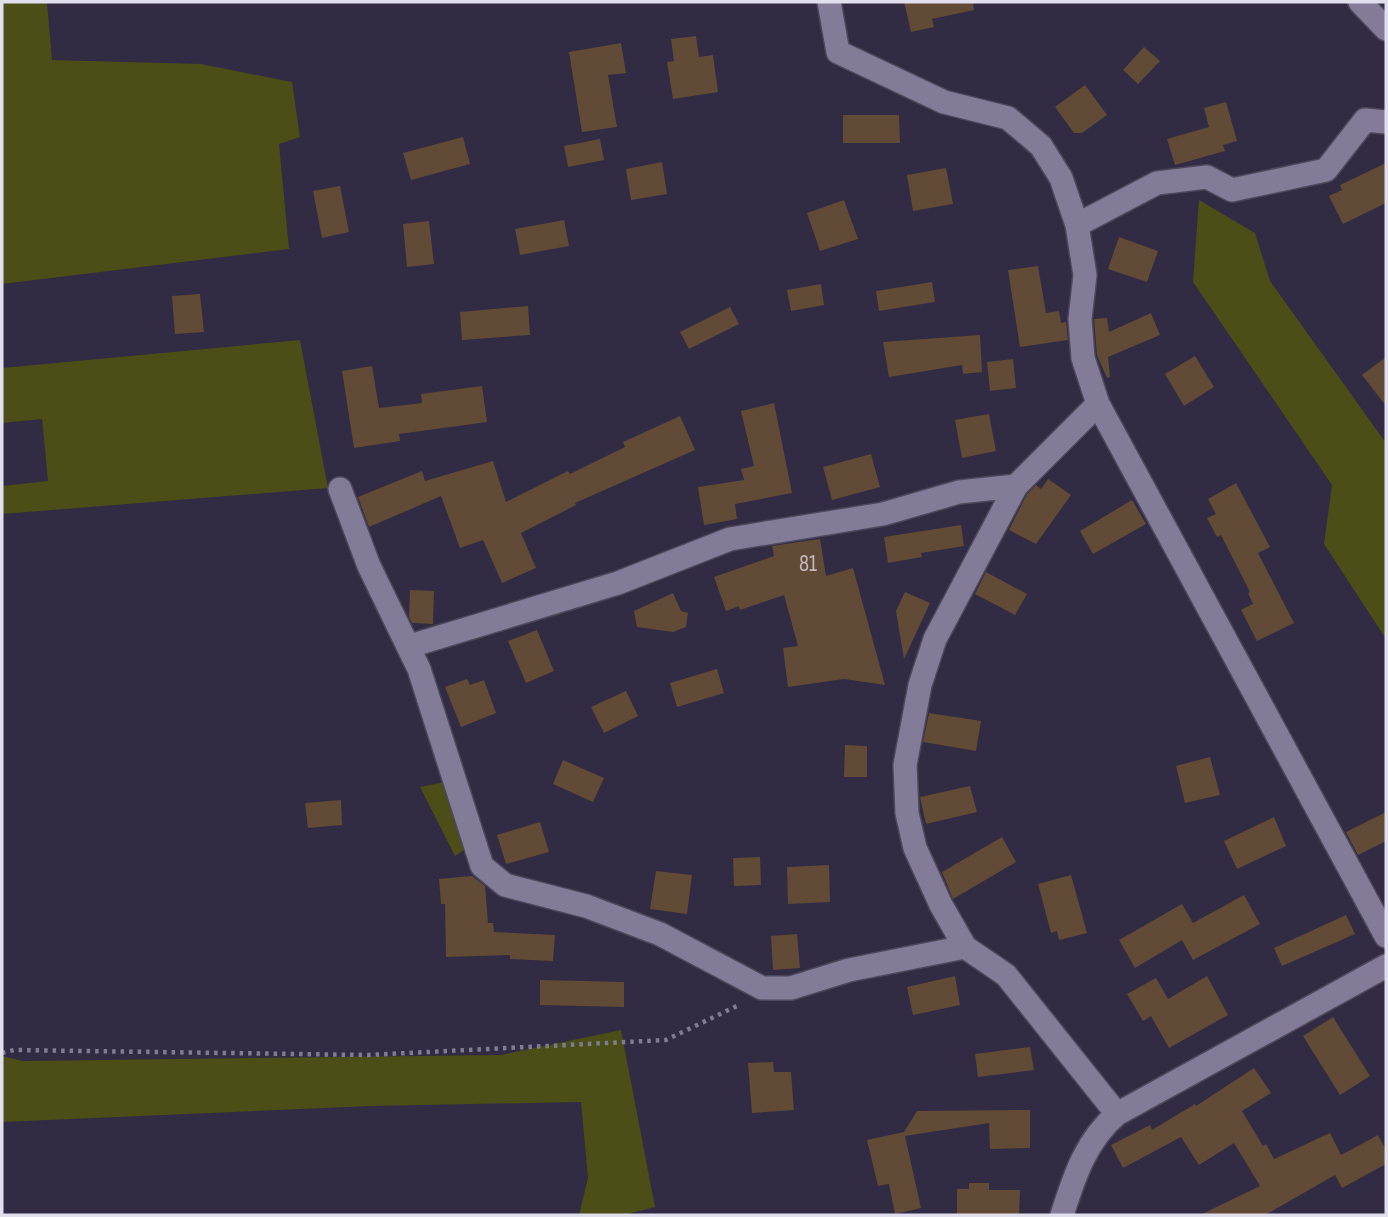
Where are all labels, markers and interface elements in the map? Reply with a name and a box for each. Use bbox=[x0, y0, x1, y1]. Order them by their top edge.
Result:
house number: 81 bbox=[799, 550, 817, 578]

